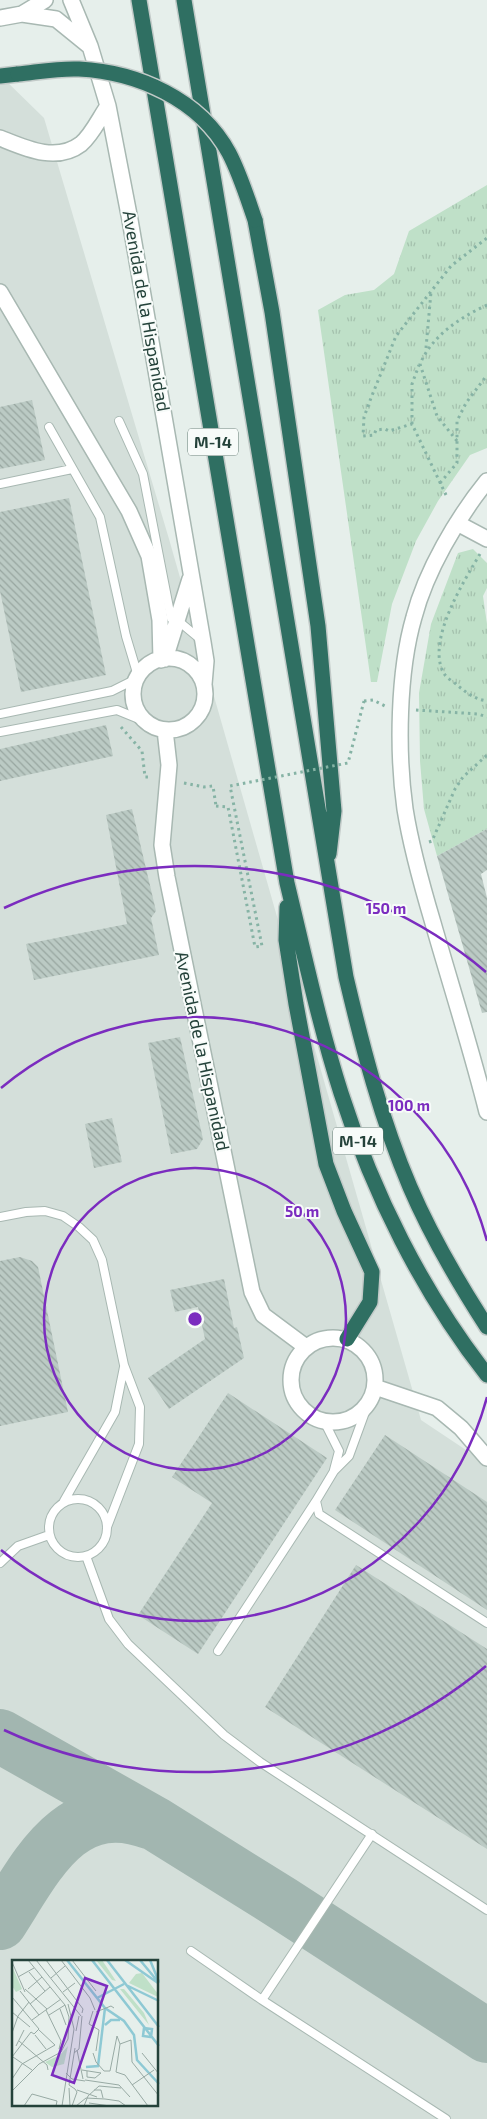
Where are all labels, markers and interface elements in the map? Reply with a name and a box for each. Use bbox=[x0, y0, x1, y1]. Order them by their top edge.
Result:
street label: Avenida de la Hispanidad bbox=[118, 209, 176, 413]
road number: M-14 bbox=[188, 428, 238, 456]
text: 150 m bbox=[366, 899, 406, 917]
street label: Avenida de la Hispanidad bbox=[171, 949, 235, 1153]
text: 100 m bbox=[388, 1096, 430, 1114]
road number: M-14 bbox=[333, 1128, 383, 1154]
text: 50 m bbox=[285, 1202, 319, 1220]
centre of rings bbox=[186, 1310, 204, 1328]
inset map bbox=[12, 1960, 159, 2106]

